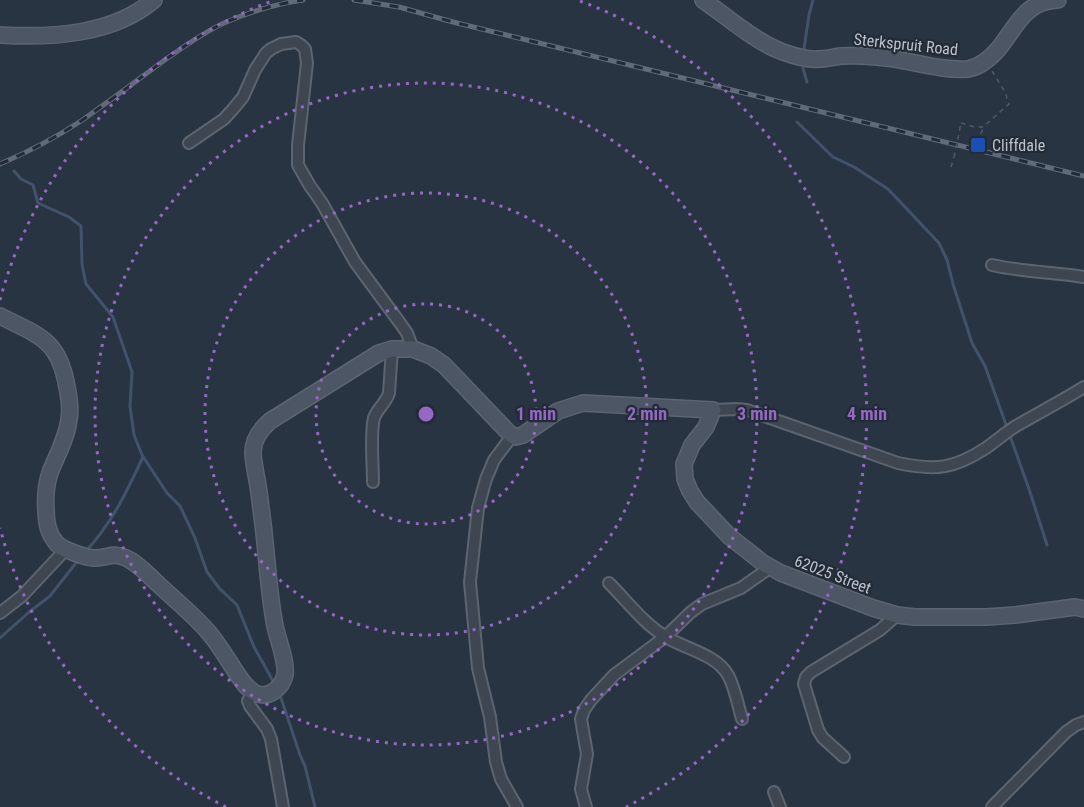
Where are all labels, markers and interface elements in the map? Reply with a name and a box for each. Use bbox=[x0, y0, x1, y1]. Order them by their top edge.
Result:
street label: Sterkspruit Road bbox=[853, 30, 959, 59]
marker: Cliffdale bbox=[969, 136, 987, 154]
place label: Cliffdale bbox=[992, 136, 1045, 155]
text: 1 min bbox=[516, 403, 556, 424]
text: 2 min bbox=[627, 403, 667, 424]
text: 3 min bbox=[737, 403, 777, 424]
text: 4 min bbox=[847, 403, 887, 424]
centre of rings bbox=[416, 404, 436, 424]
street label: 62025 Street bbox=[792, 551, 874, 598]

